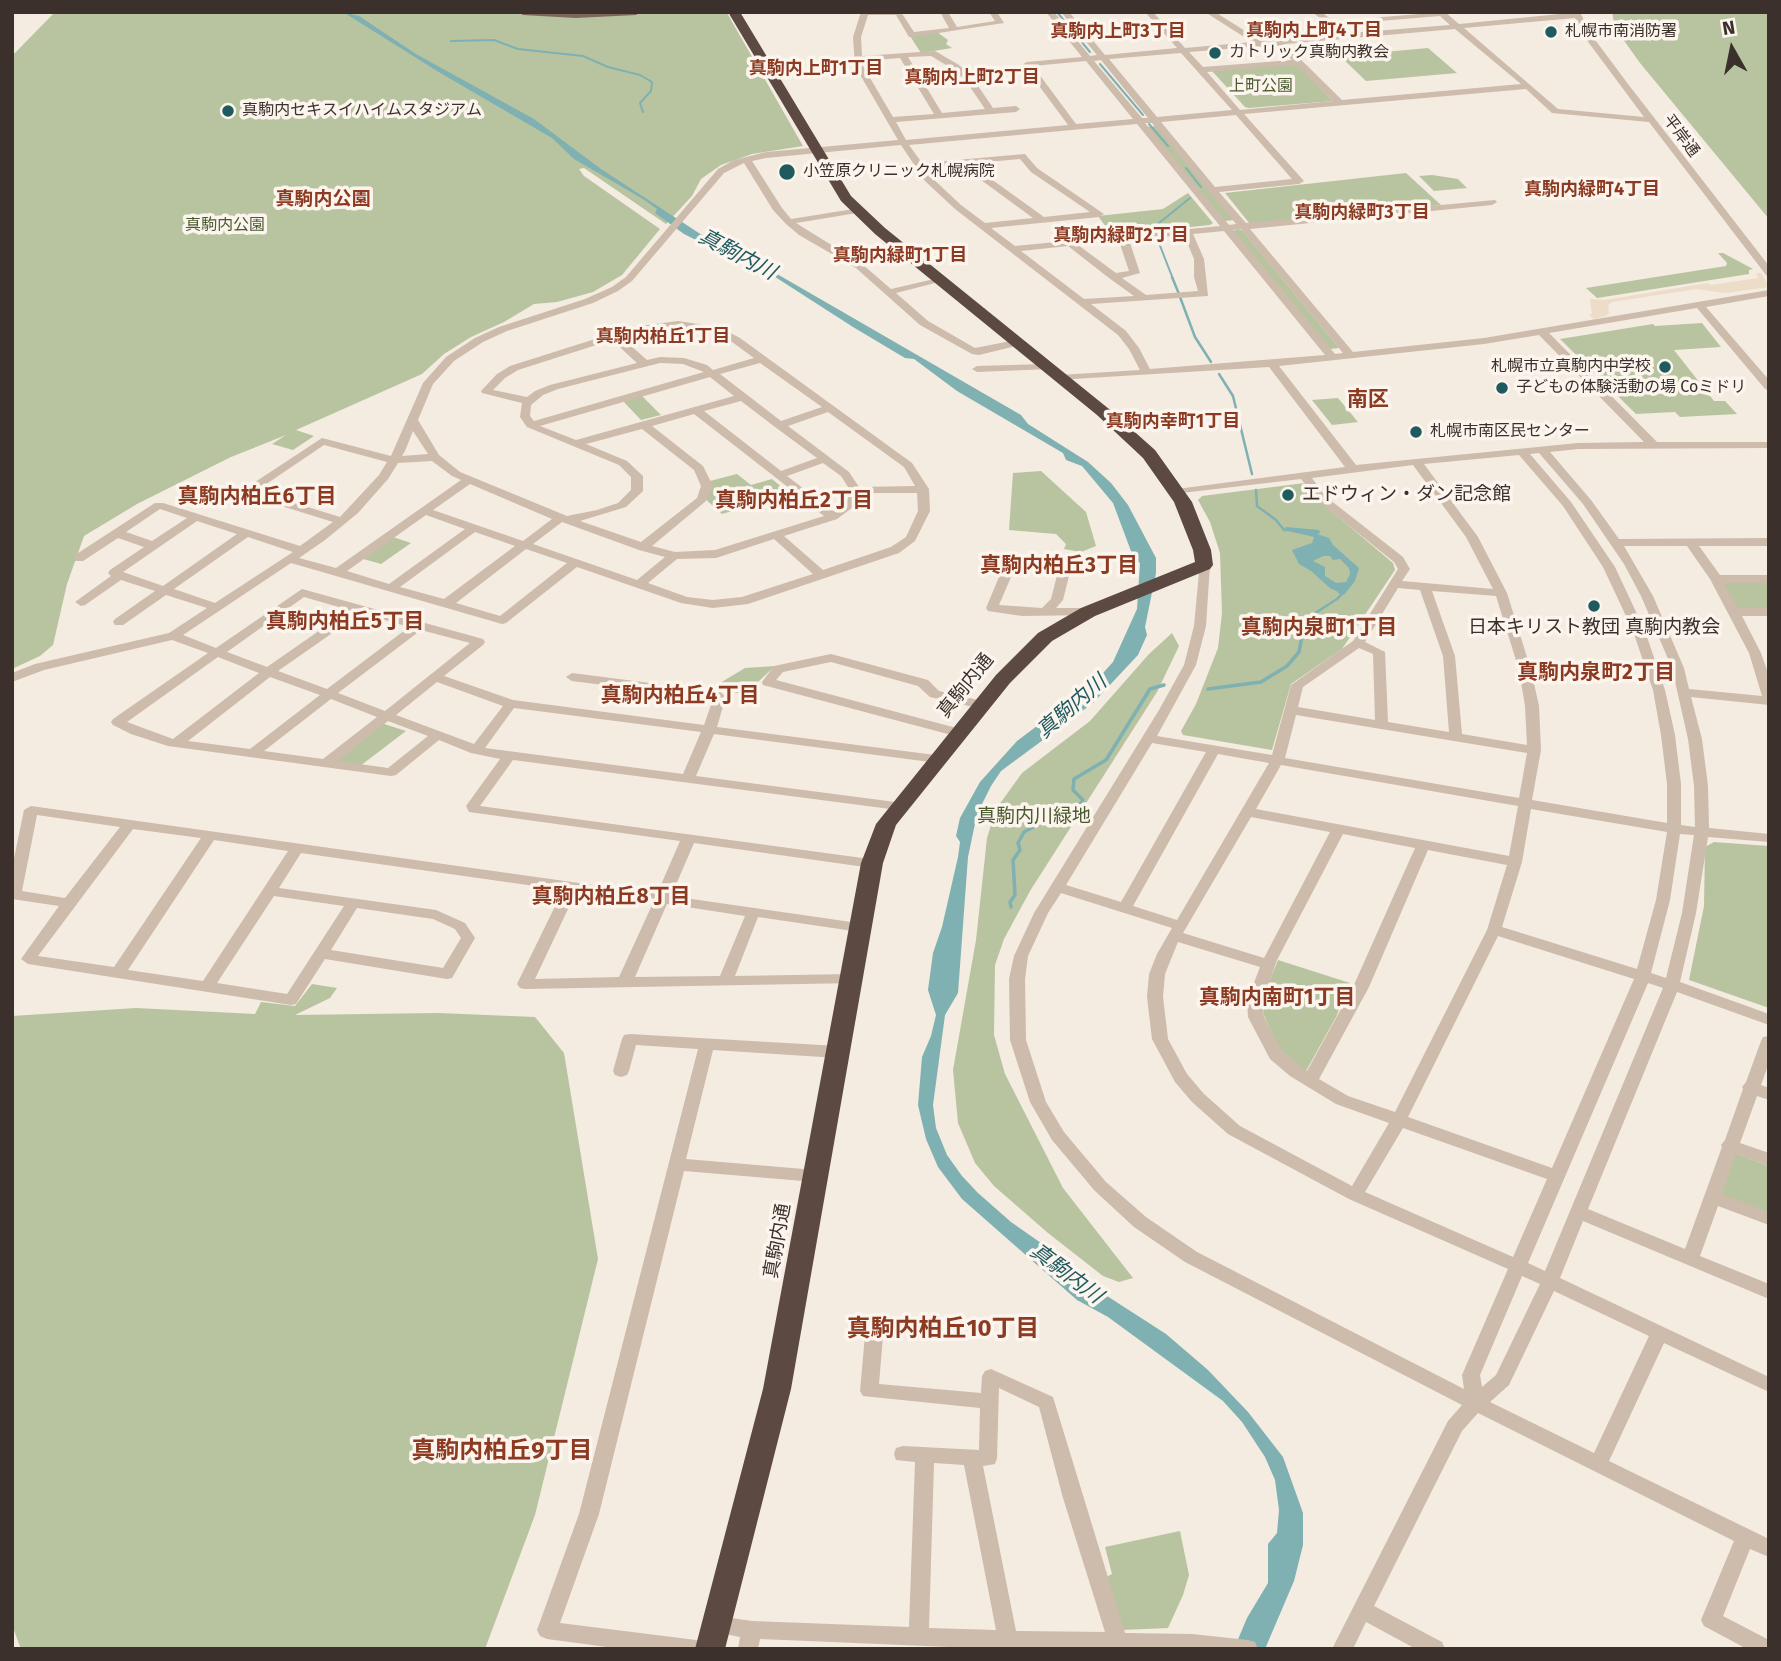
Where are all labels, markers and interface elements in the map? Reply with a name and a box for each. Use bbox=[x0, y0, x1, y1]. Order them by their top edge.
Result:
north arrow bbox=[1697, 14, 1767, 84]
text: N bbox=[1721, 15, 1737, 40]
district label: 真駒内上町4丁目 bbox=[1246, 20, 1382, 42]
district label: 真駒内上町3丁目 bbox=[1050, 21, 1186, 43]
place label: 札幌市南消防署 bbox=[1565, 22, 1677, 42]
marker: 札幌市南消防署 bbox=[1543, 24, 1559, 40]
place label: カトリック真駒内教会 bbox=[1229, 43, 1389, 63]
marker: カトリック真駒内教会 bbox=[1207, 45, 1223, 61]
district label: 真駒内上町1丁目 bbox=[749, 58, 883, 80]
district label: 真駒内上町2丁目 bbox=[904, 67, 1040, 89]
park label: 上町公園 bbox=[1229, 77, 1293, 97]
place label: 真駒内セキスイハイムスタジアム bbox=[242, 101, 482, 121]
marker: 真駒内セキスイハイムスタジアム bbox=[220, 103, 236, 119]
street label: 平岸通 bbox=[1659, 111, 1703, 161]
marker: 小笠原クリニック札幌病院 bbox=[777, 162, 797, 182]
place label: 小笠原クリニック札幌病院 bbox=[803, 162, 995, 182]
district label: 真駒内緑町4丁目 bbox=[1524, 179, 1660, 201]
district label: 真駒内公園 bbox=[276, 189, 370, 211]
district label: 真駒内緑町3丁目 bbox=[1294, 202, 1430, 224]
park label: 真駒内公園 bbox=[185, 216, 265, 236]
water label: 真駒内川 bbox=[694, 224, 780, 286]
district label: 真駒内緑町2丁目 bbox=[1053, 225, 1189, 247]
district label: 真駒内緑町1丁目 bbox=[833, 245, 967, 267]
district label: 真駒内柏丘1丁目 bbox=[596, 326, 730, 348]
place label: 札幌市立真駒内中学校 bbox=[1491, 357, 1651, 377]
marker: 札幌市立真駒内中学校 bbox=[1657, 359, 1673, 375]
place label: 子どもの体験活動の場 Coミドリ bbox=[1516, 378, 1746, 398]
marker: 子どもの体験活動の場 Coミドリ bbox=[1494, 380, 1510, 396]
district label: 南区 bbox=[1347, 387, 1389, 413]
district label: 真駒内幸町1丁目 bbox=[1106, 411, 1240, 433]
place label: 札幌市南区民センター bbox=[1430, 422, 1590, 442]
marker: 札幌市南区民センター bbox=[1408, 424, 1424, 440]
district label: 真駒内柏丘6丁目 bbox=[178, 484, 336, 510]
place label: エドウィン・ダン記念館 bbox=[1302, 484, 1511, 506]
marker: エドウィン・ダン記念館 bbox=[1280, 487, 1296, 503]
district label: 真駒内柏丘2丁目 bbox=[715, 488, 873, 514]
district label: 真駒内柏丘3丁目 bbox=[980, 553, 1138, 579]
marker: 日本キリスト教団 真駒内教会 bbox=[1586, 598, 1602, 614]
district label: 真駒内柏丘5丁目 bbox=[266, 609, 424, 635]
district label: 真駒内泉町1丁目 bbox=[1241, 615, 1397, 641]
place label: 日本キリスト教団 真駒内教会 bbox=[1468, 617, 1720, 639]
street label: 真駒内通 bbox=[933, 649, 999, 723]
district label: 真駒内泉町2丁目 bbox=[1517, 660, 1675, 686]
water label: 真駒内川 bbox=[1032, 670, 1112, 744]
district label: 真駒内柏丘4丁目 bbox=[601, 683, 759, 709]
park label: 真駒内川緑地 bbox=[977, 806, 1091, 828]
district label: 真駒内柏丘8丁目 bbox=[531, 884, 691, 910]
district label: 真駒内南町1丁目 bbox=[1199, 985, 1355, 1011]
street label: 真駒内通 bbox=[760, 1202, 796, 1280]
water label: 真駒内川 bbox=[1025, 1239, 1107, 1309]
district label: 真駒内柏丘10丁目 bbox=[846, 1315, 1040, 1343]
district label: 真駒内柏丘9丁目 bbox=[411, 1437, 593, 1465]

